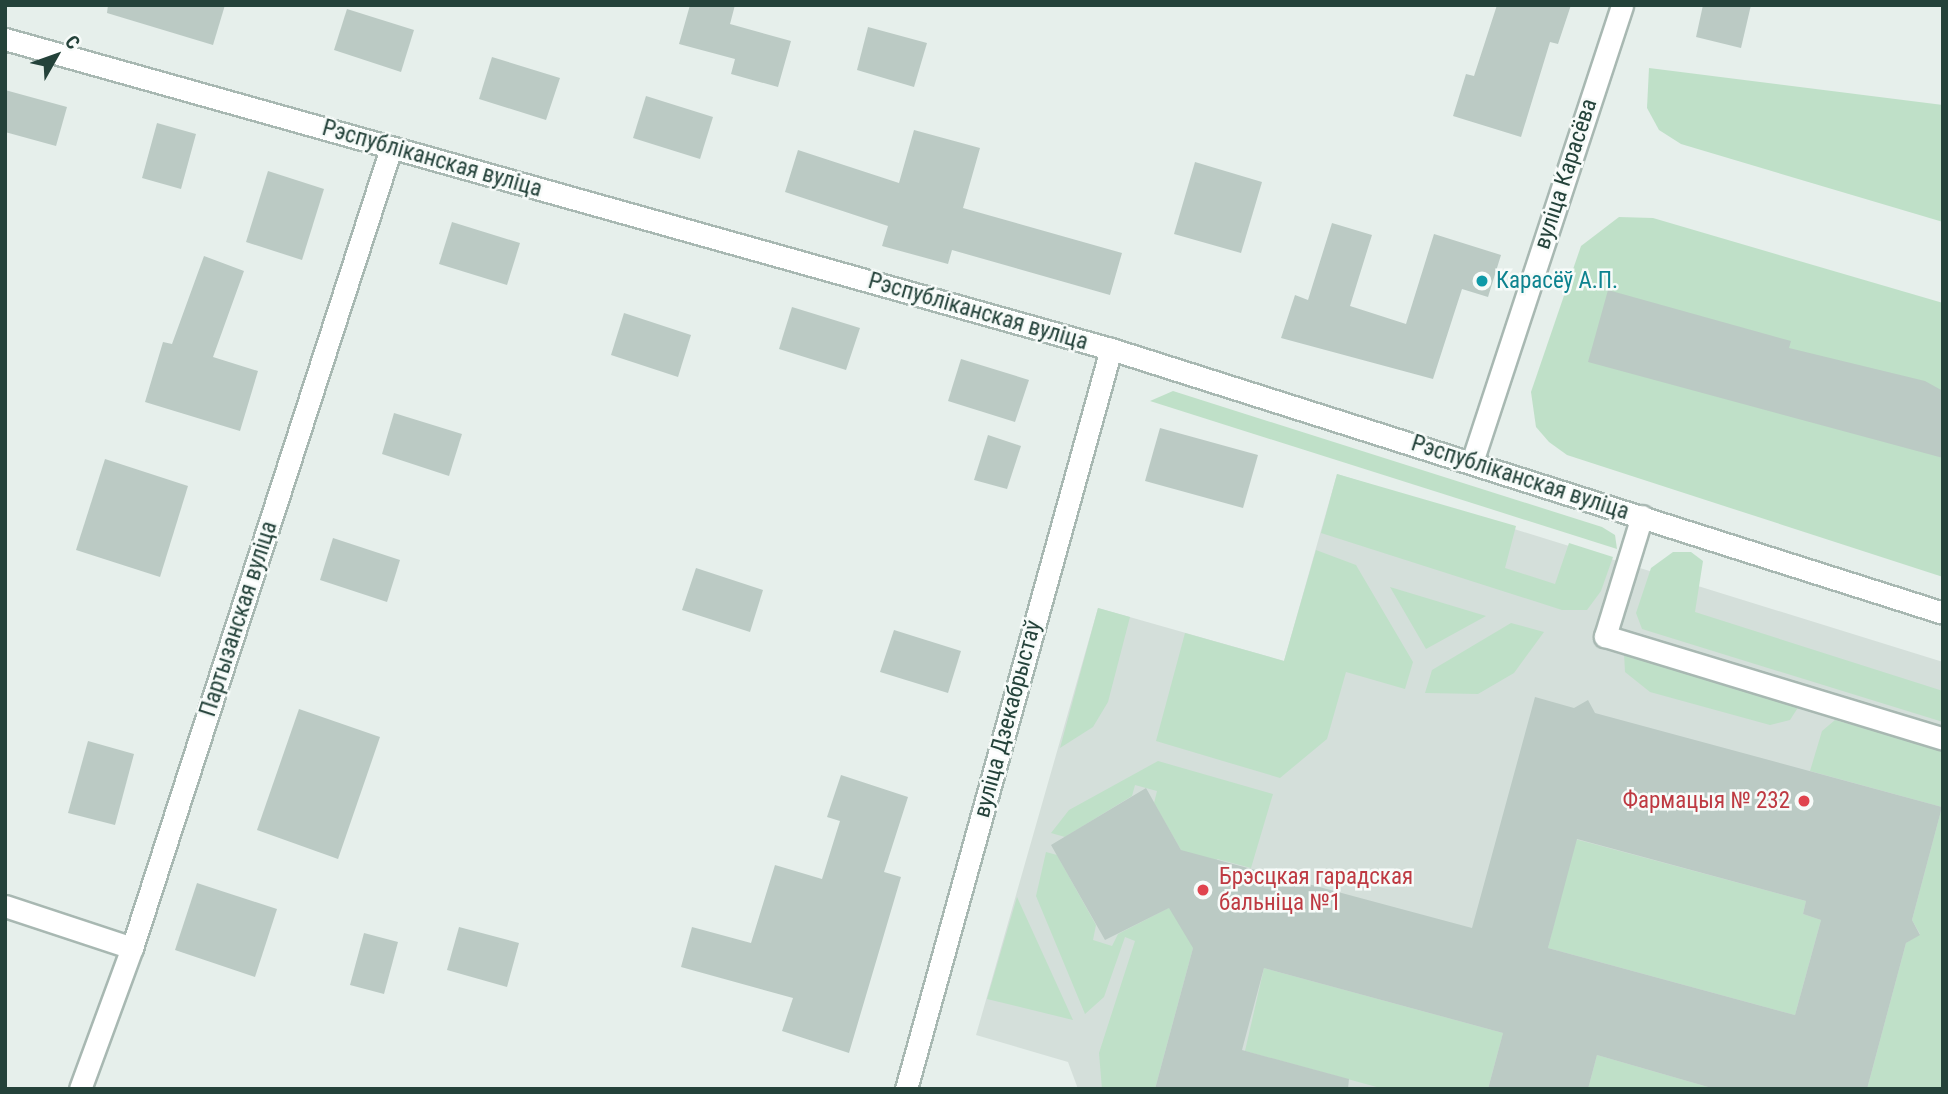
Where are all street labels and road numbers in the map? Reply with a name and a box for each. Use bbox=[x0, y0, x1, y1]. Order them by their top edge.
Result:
street label: вуліца Карасёва bbox=[1529, 95, 1603, 253]
street label: Рэспубліканская вуліца bbox=[319, 114, 545, 204]
street label: Рэспубліканская вуліца bbox=[865, 267, 1091, 357]
street label: Рэспубліканская вуліца bbox=[1408, 430, 1632, 526]
street label: Партызанская вуліца bbox=[194, 518, 284, 720]
street label: вуліца Дзекабрыстаў bbox=[968, 617, 1048, 821]

